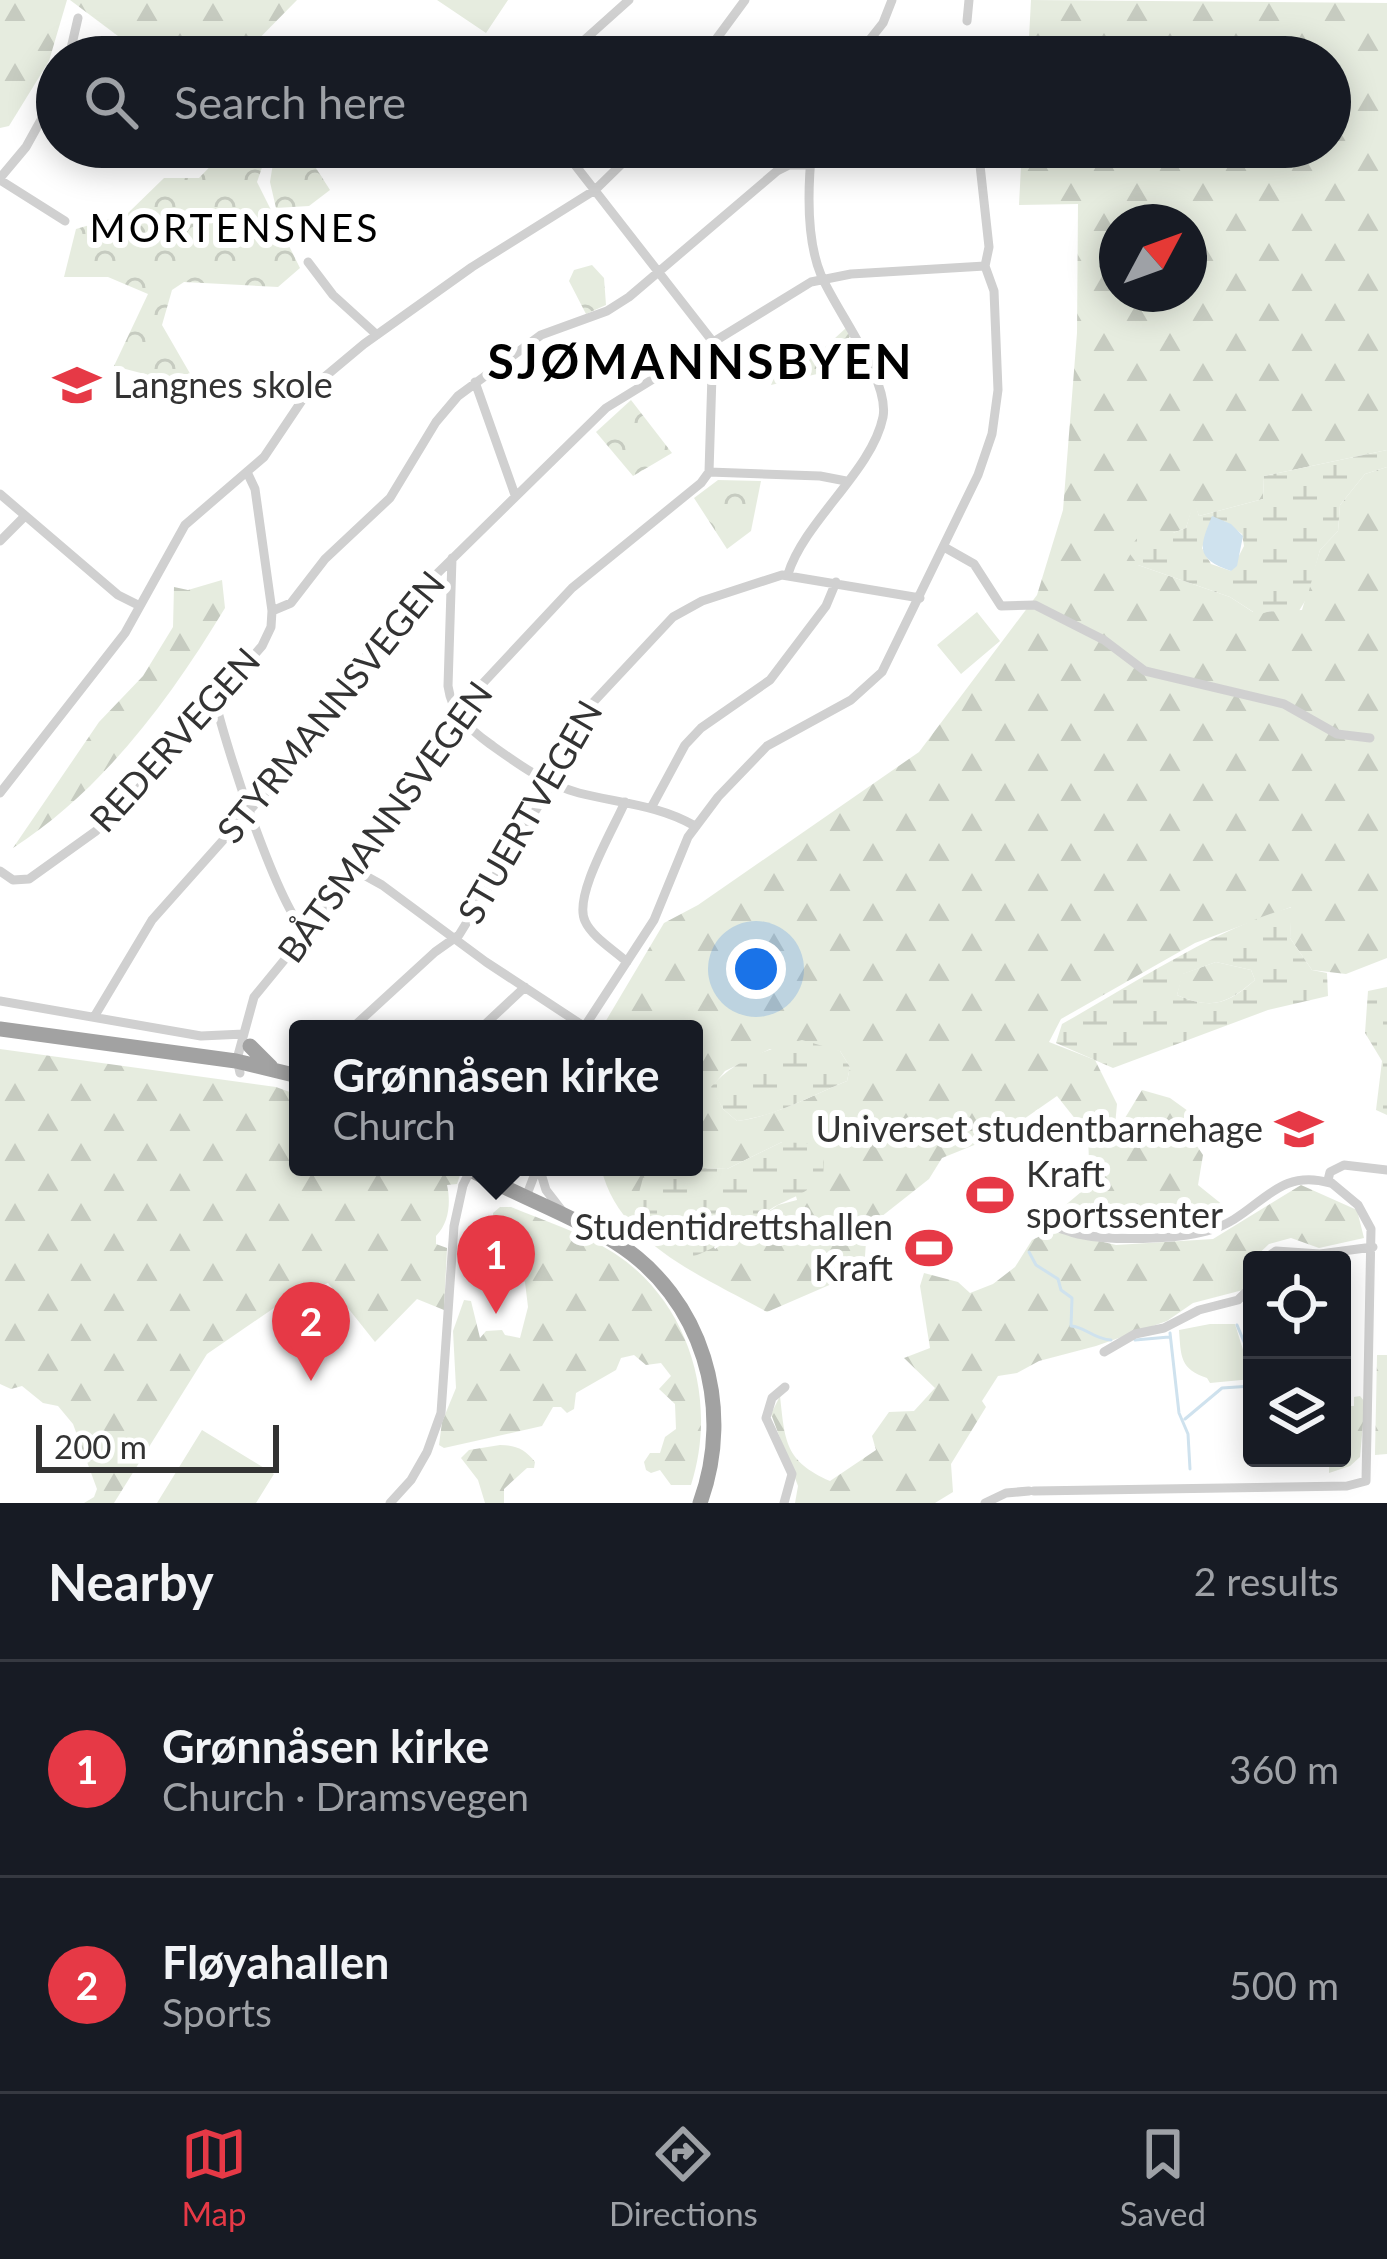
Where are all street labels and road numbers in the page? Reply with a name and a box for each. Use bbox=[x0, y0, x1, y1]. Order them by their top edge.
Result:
street label: STYRMANNSVEGEN bbox=[207, 562, 453, 851]
street label: REDERVEGEN bbox=[80, 638, 268, 840]
street label: BÅTSMANNSVEGEN bbox=[268, 672, 501, 970]
street label: STUERTVEGEN bbox=[448, 692, 611, 931]

